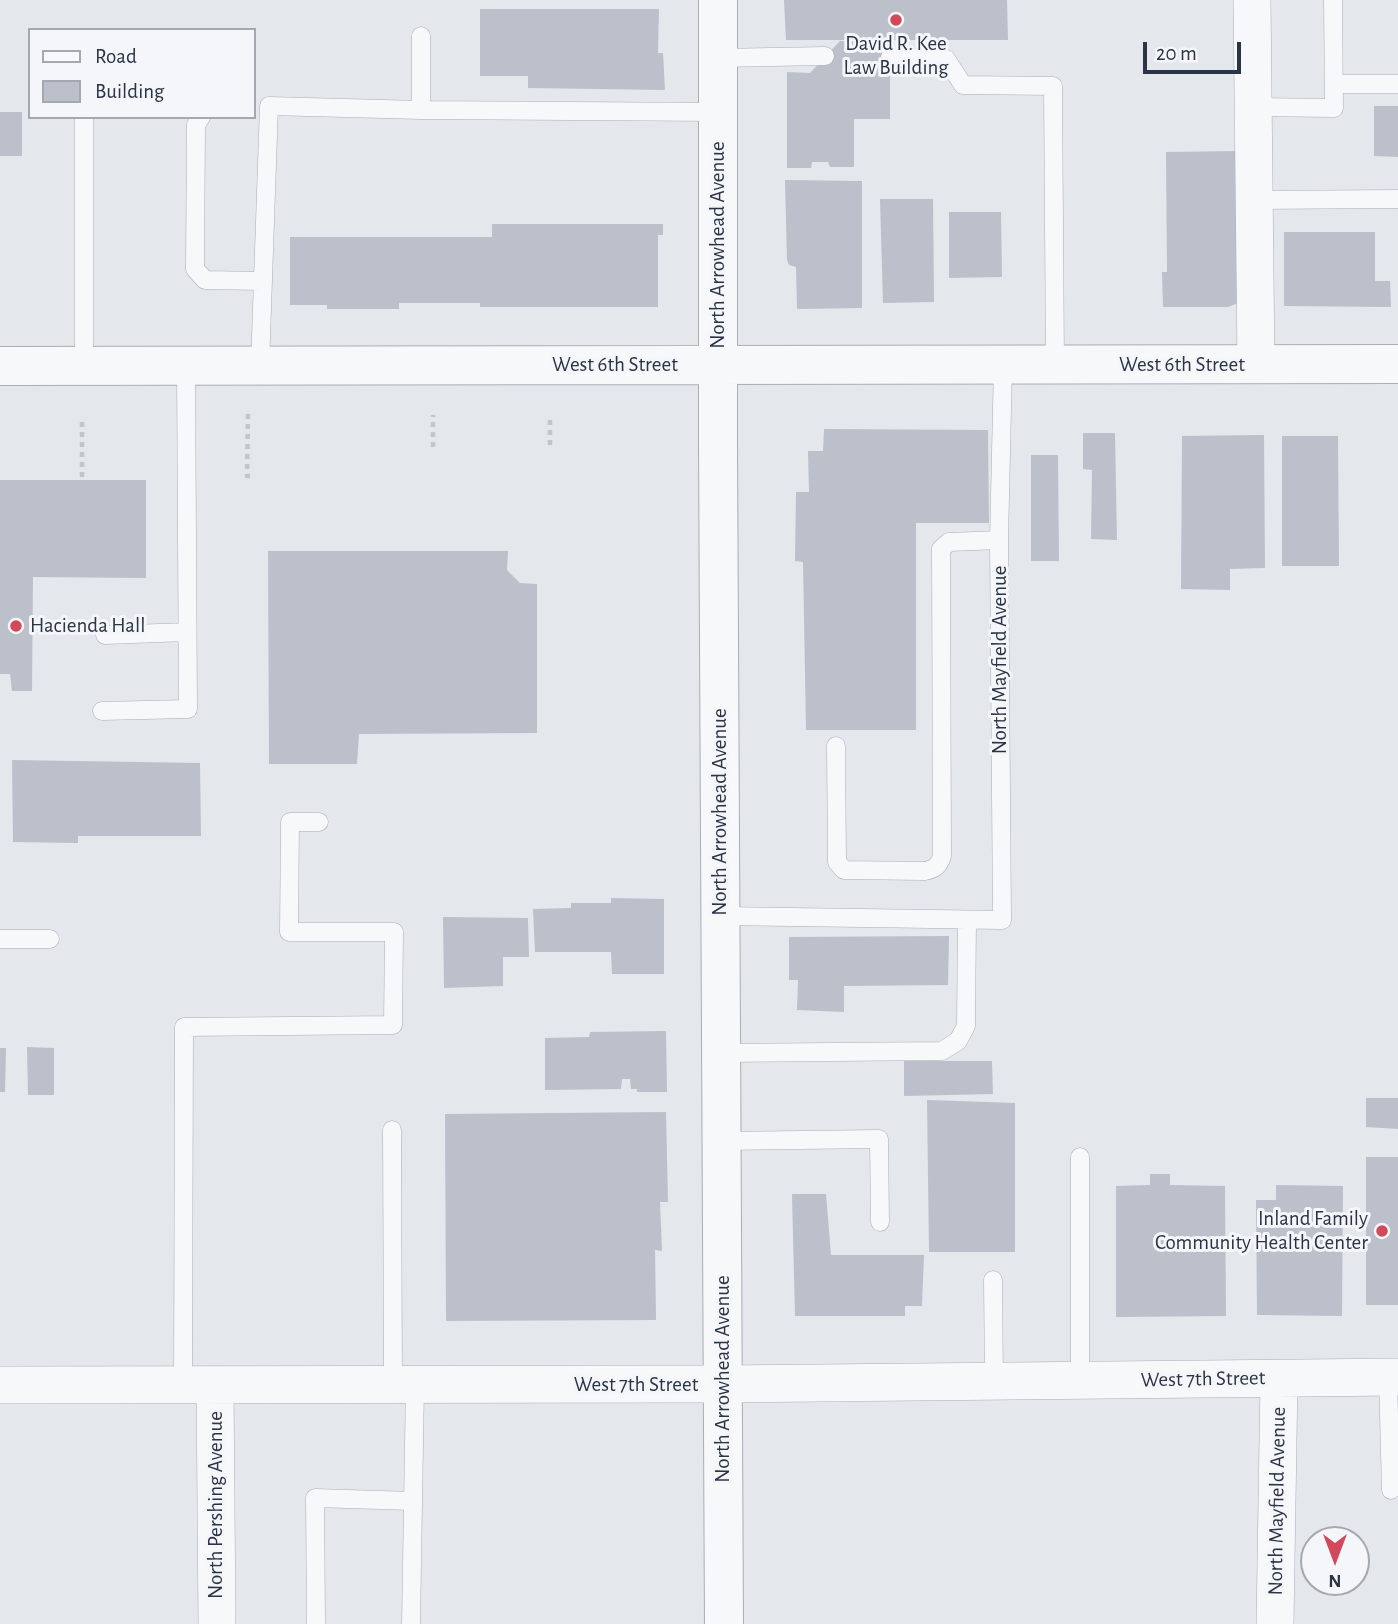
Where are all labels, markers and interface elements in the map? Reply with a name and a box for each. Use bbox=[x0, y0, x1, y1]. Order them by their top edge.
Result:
marker: David R. Kee Law Building bbox=[888, 12, 904, 28]
legend bbox=[28, 28, 256, 119]
scale bar bbox=[1146, 28, 1244, 72]
place label: David R. Kee Law Building bbox=[843, 31, 949, 81]
text: 20 m bbox=[1156, 43, 1197, 64]
text: Road bbox=[95, 46, 137, 67]
text: Building bbox=[95, 81, 164, 102]
street label: North Arrowhead Avenue bbox=[705, 141, 731, 349]
street label: West 6th Street bbox=[552, 352, 678, 378]
street label: West 6th Street bbox=[1119, 352, 1245, 378]
street label: North Mayfield Avenue bbox=[987, 566, 1013, 754]
place label: Hacienda Hall bbox=[30, 613, 145, 639]
marker: Hacienda Hall bbox=[8, 618, 24, 634]
street label: North Arrowhead Avenue bbox=[707, 708, 733, 916]
place label: Inland Family Community Health Center bbox=[1155, 1206, 1368, 1256]
marker: Inland Family Community Health Center bbox=[1374, 1223, 1390, 1239]
street label: North Arrowhead Avenue bbox=[710, 1275, 736, 1483]
street label: West 7th Street bbox=[1140, 1365, 1266, 1393]
street label: West 7th Street bbox=[574, 1372, 698, 1398]
street label: North Mayfield Avenue bbox=[1263, 1406, 1291, 1596]
street label: North Pershing Avenue bbox=[203, 1411, 229, 1599]
north arrow bbox=[1300, 1526, 1370, 1596]
text: N bbox=[1328, 1571, 1342, 1590]

